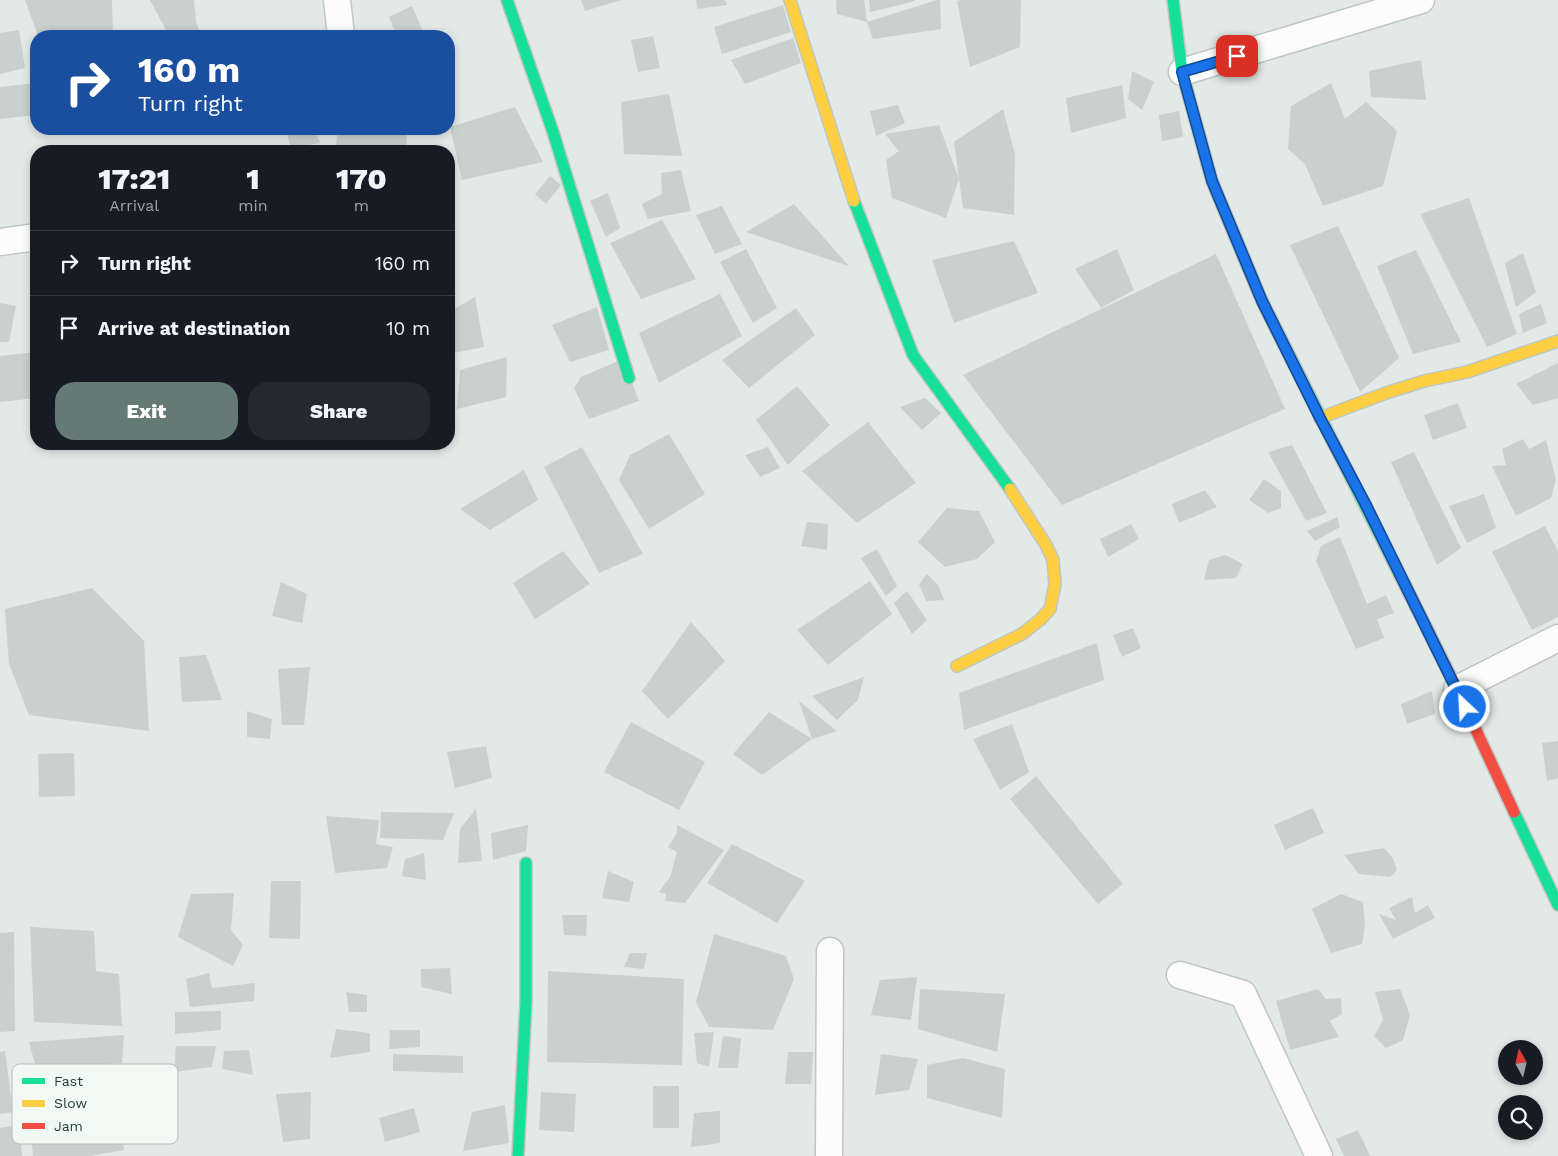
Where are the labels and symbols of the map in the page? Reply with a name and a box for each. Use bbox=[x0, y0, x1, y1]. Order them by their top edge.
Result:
pin bbox=[1216, 35, 1258, 77]
position arrow bbox=[1438, 680, 1490, 732]
north arrow bbox=[1498, 1040, 1542, 1085]
legend bbox=[12, 1064, 178, 1144]
text: Fast bbox=[54, 1073, 83, 1089]
text: Slow bbox=[54, 1095, 87, 1111]
text: Jam bbox=[54, 1118, 83, 1134]

